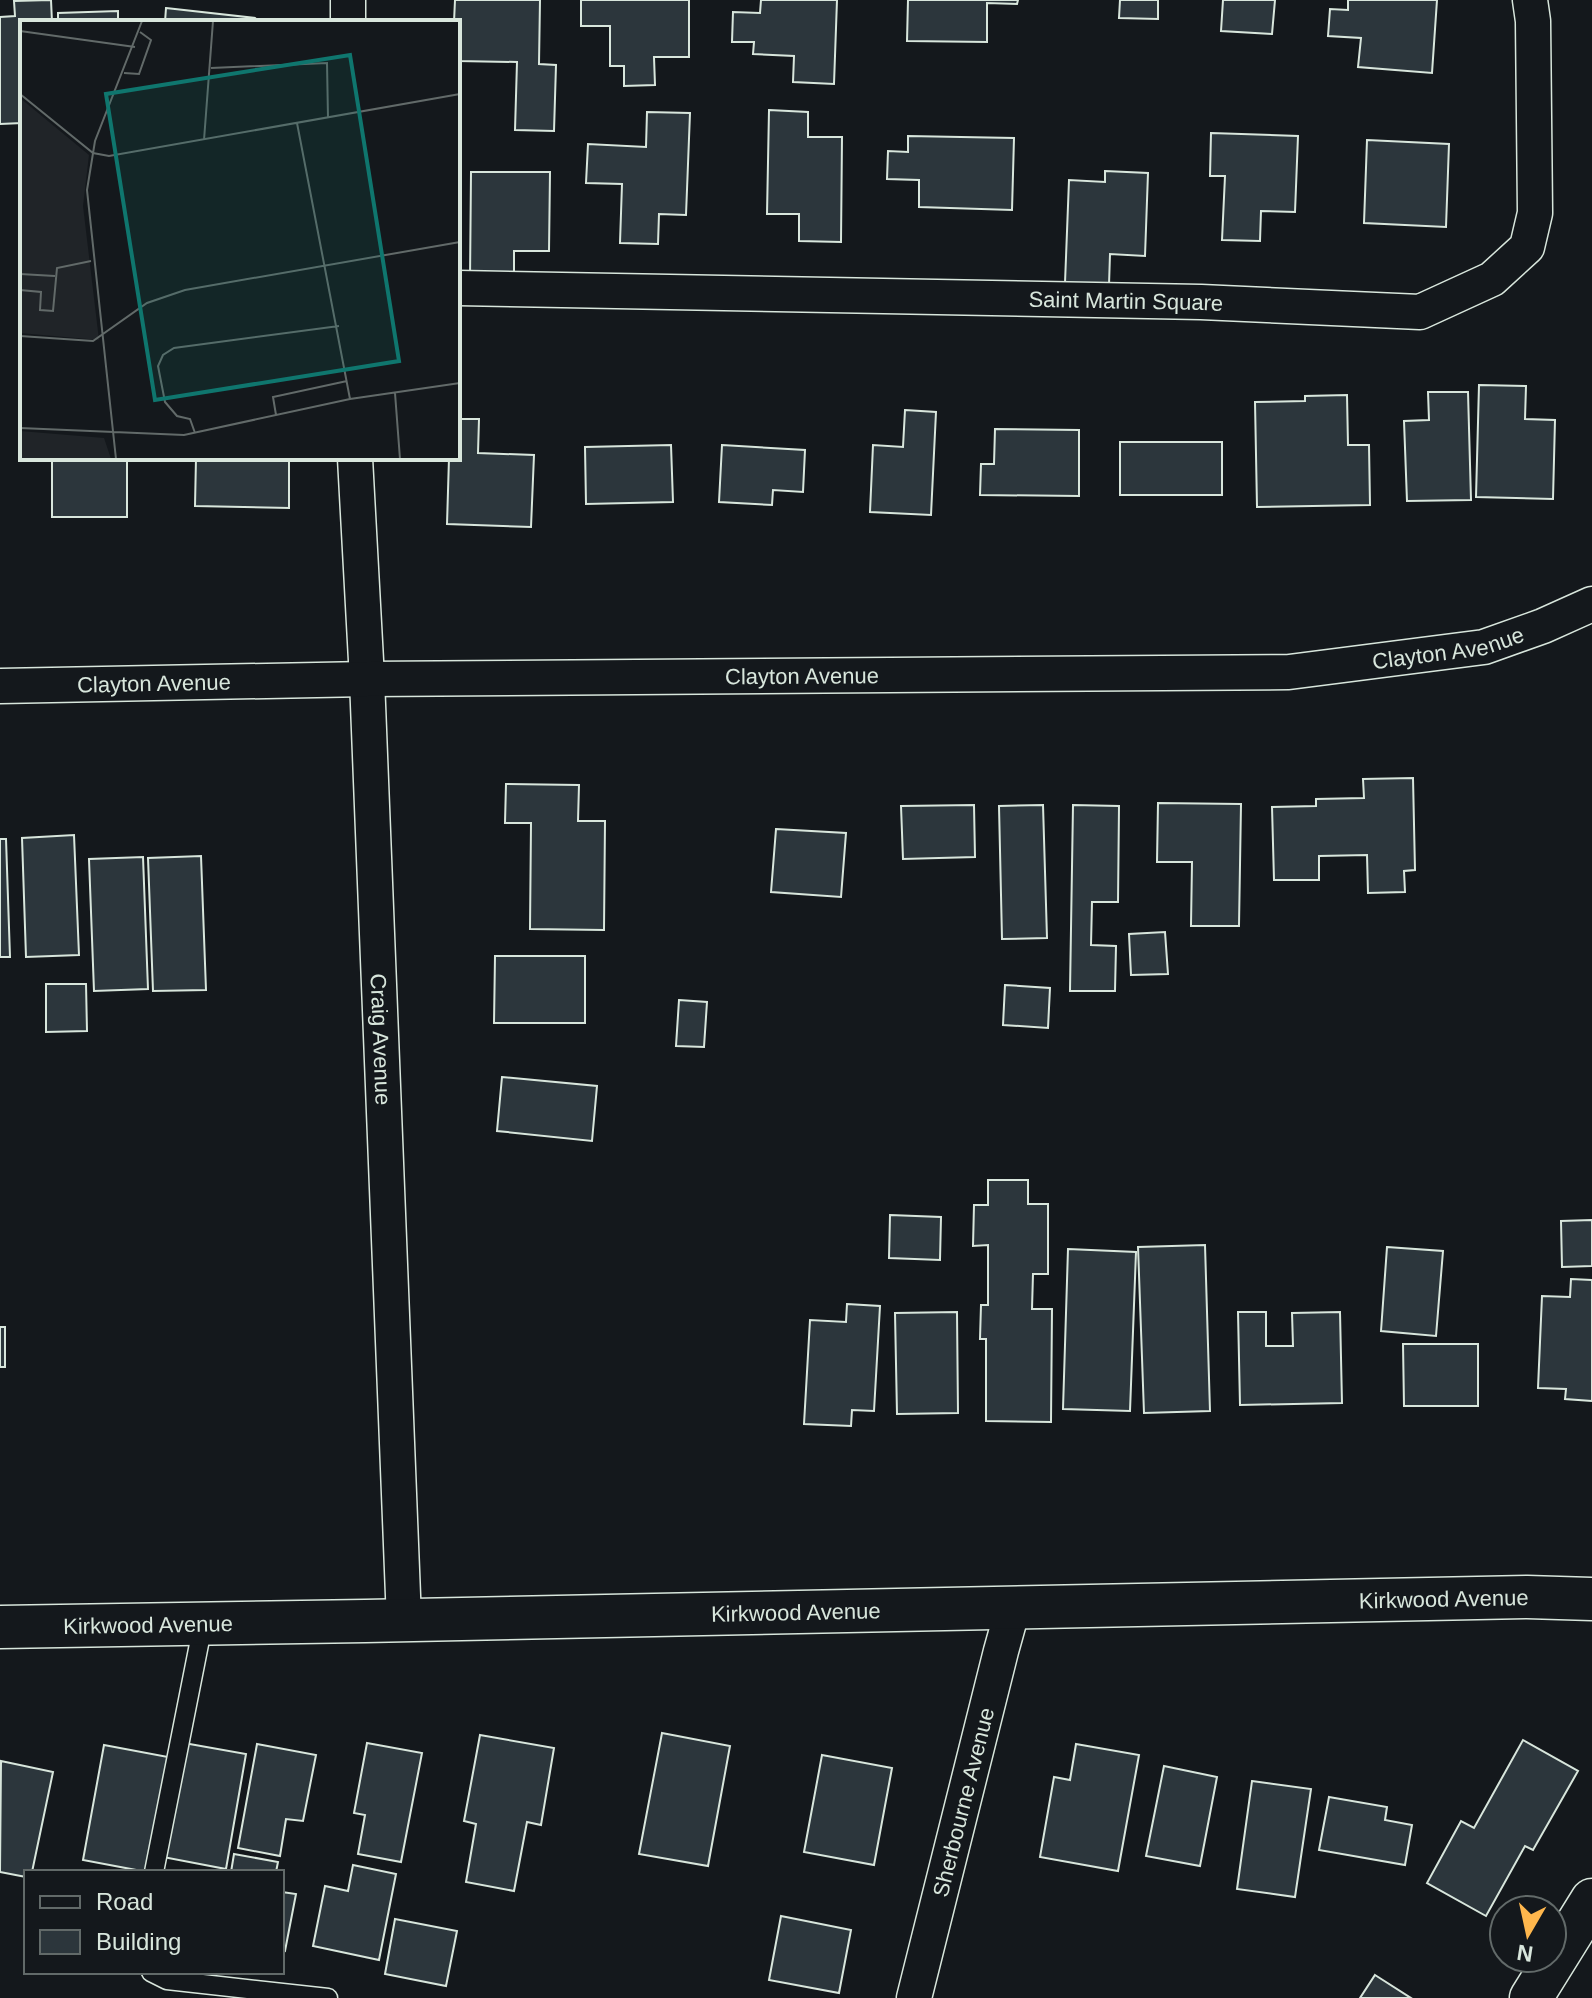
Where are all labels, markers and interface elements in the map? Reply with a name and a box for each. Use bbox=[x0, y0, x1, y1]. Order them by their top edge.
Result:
inset map bbox=[20, 20, 460, 460]
street label: Saint Martin Square bbox=[1028, 287, 1224, 316]
street label: Clayton Avenue bbox=[1371, 622, 1527, 674]
street label: Clayton Avenue bbox=[725, 663, 879, 689]
street label: Clayton Avenue bbox=[77, 670, 231, 698]
street label: Craig Avenue bbox=[366, 973, 396, 1106]
street label: Kirkwood Avenue bbox=[1359, 1585, 1529, 1613]
street label: Kirkwood Avenue bbox=[711, 1598, 881, 1627]
street label: Kirkwood Avenue bbox=[63, 1611, 233, 1639]
street label: Sherbourne Avenue bbox=[928, 1705, 999, 1899]
legend bbox=[24, 1870, 284, 1974]
text: Road bbox=[96, 1888, 153, 1915]
north arrow bbox=[1488, 1894, 1568, 1974]
text: Building bbox=[96, 1928, 181, 1955]
text: N bbox=[1515, 1940, 1535, 1967]

